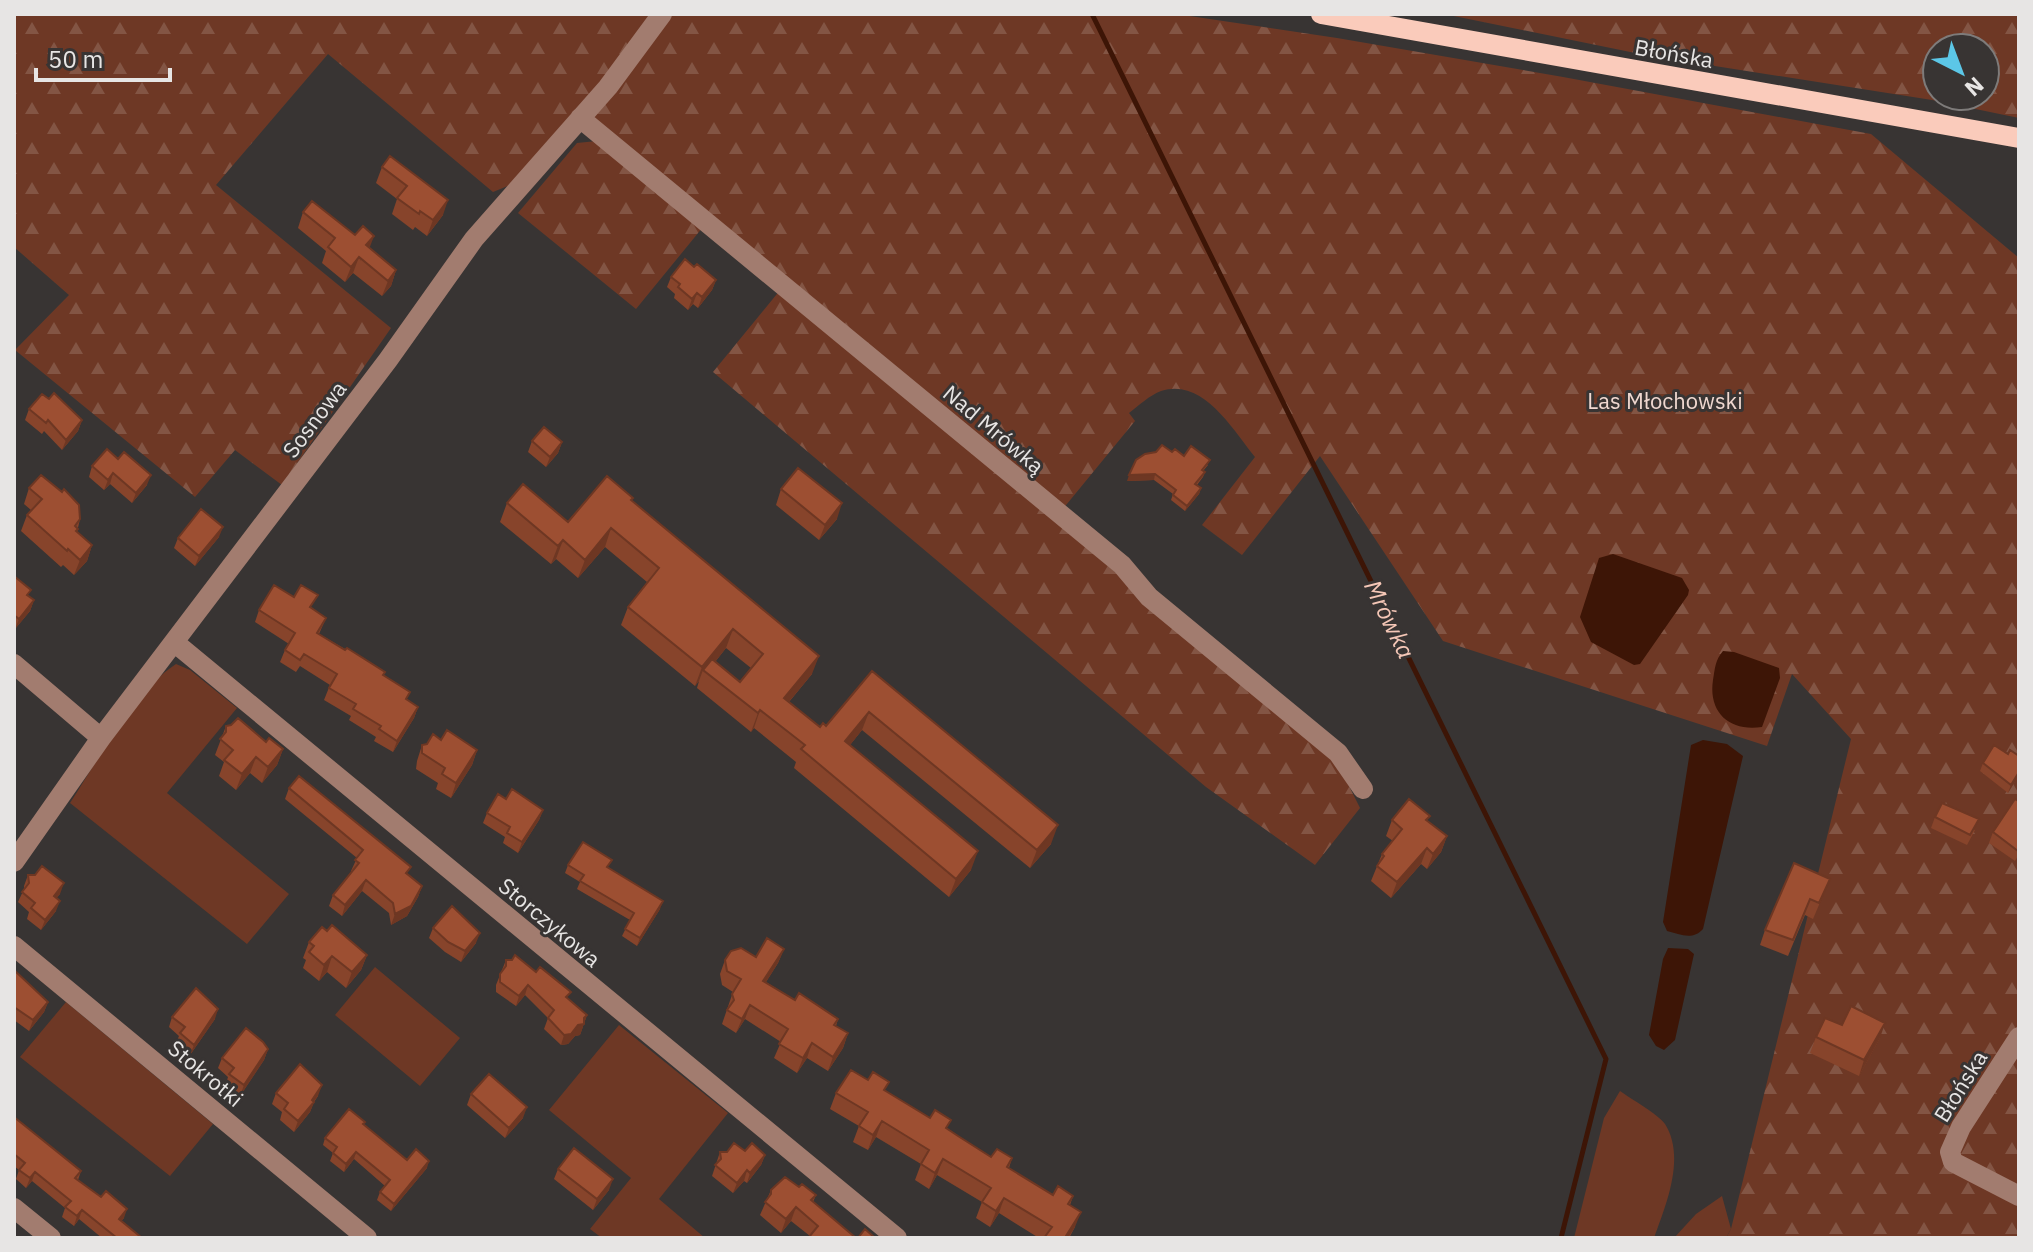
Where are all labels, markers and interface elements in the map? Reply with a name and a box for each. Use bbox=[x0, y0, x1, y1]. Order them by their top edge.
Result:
scale bar bbox=[36, 32, 170, 82]
street label: Błońska bbox=[1632, 32, 1716, 74]
north arrow bbox=[1921, 32, 2001, 112]
text: 50 m bbox=[48, 43, 103, 75]
text: N bbox=[1959, 71, 1990, 103]
street label: Sosnowa bbox=[276, 375, 353, 463]
street label: Nad Mrówką bbox=[937, 378, 1051, 480]
park label: Las Młochowski bbox=[1587, 386, 1743, 415]
water label: Mrówka bbox=[1357, 574, 1423, 664]
street label: Storczykowa bbox=[493, 871, 607, 973]
street label: Stokrotki bbox=[162, 1033, 250, 1113]
street label: Błońska bbox=[1927, 1045, 1993, 1127]

